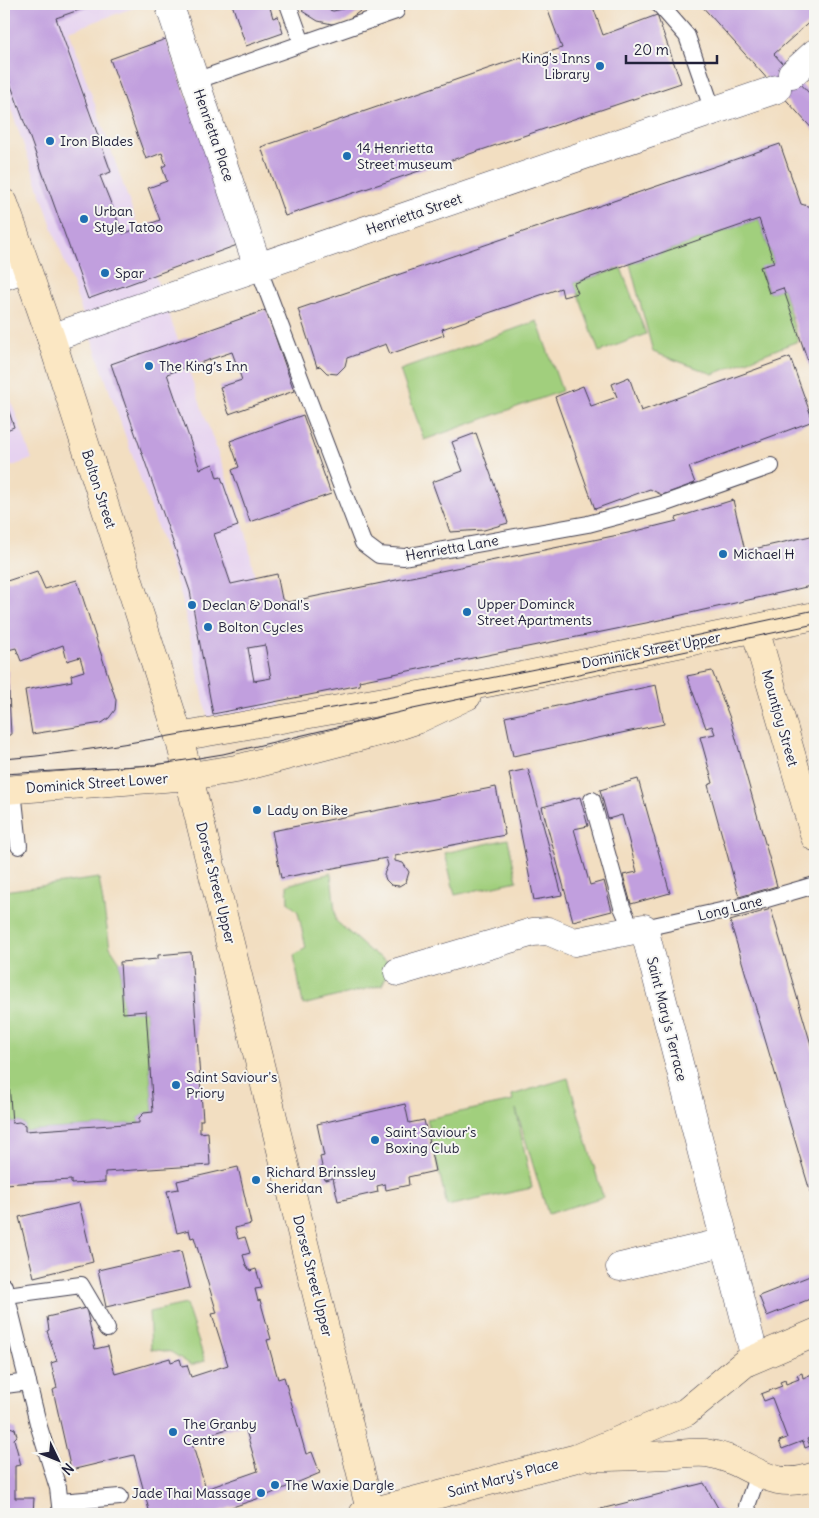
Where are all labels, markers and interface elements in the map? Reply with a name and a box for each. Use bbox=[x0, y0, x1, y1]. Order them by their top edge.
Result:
scale bar bbox=[626, 32, 718, 64]
text: 20 m bbox=[634, 40, 669, 59]
place label: King's Inns Library bbox=[521, 49, 590, 83]
marker: King's Inns Library bbox=[594, 60, 606, 72]
street label: Henrietta Place bbox=[190, 86, 238, 184]
place label: Iron Blades bbox=[60, 132, 133, 150]
marker: Iron Blades bbox=[44, 135, 56, 147]
place label: 14 Henrietta Street museum bbox=[357, 139, 452, 173]
marker: 14 Henrietta Street museum bbox=[341, 150, 353, 162]
street label: Henrietta Street bbox=[364, 189, 465, 239]
place label: Urban Style Tatoo bbox=[94, 202, 163, 236]
marker: Urban Style Tatoo bbox=[78, 213, 90, 225]
place label: Spar bbox=[115, 264, 145, 282]
marker: Spar bbox=[99, 267, 111, 279]
place label: The King’s Inn bbox=[159, 357, 248, 375]
marker: The King’s Inn bbox=[143, 360, 155, 372]
street label: Bolton Street bbox=[78, 447, 120, 531]
street label: Henrietta Lane bbox=[404, 531, 500, 565]
place label: Michael H bbox=[733, 545, 795, 563]
marker: Michael H bbox=[717, 548, 729, 560]
place label: Upper Dominck Street Apartments bbox=[477, 595, 592, 629]
place label: Declan & Donal's bbox=[202, 596, 309, 614]
marker: Declan & Donal's bbox=[186, 599, 198, 611]
marker: Upper Dominck Street Apartments bbox=[461, 606, 473, 618]
place label: Bolton Cycles bbox=[218, 618, 303, 636]
marker: Bolton Cycles bbox=[202, 621, 214, 633]
street label: Dominick Street Upper bbox=[580, 628, 722, 672]
street label: Mountjoy Street bbox=[758, 668, 802, 769]
street label: Dominick Street Lower bbox=[25, 769, 169, 797]
place label: Lady on Bike bbox=[267, 801, 348, 819]
marker: Lady on Bike bbox=[251, 804, 263, 816]
street label: Dorset Street Upper bbox=[192, 820, 240, 946]
street label: Long Lane bbox=[696, 891, 764, 925]
street label: Saint Mary's Terrace bbox=[643, 955, 691, 1083]
place label: Saint Saviour's Priory bbox=[186, 1068, 277, 1102]
marker: Saint Saviour's Priory bbox=[170, 1079, 182, 1091]
place label: Saint Saviour's Boxing Club bbox=[385, 1123, 476, 1157]
marker: Saint Saviour's Boxing Club bbox=[369, 1134, 381, 1146]
place label: Richard Brinssley Sheridan bbox=[266, 1163, 376, 1197]
marker: Richard Brinssley Sheridan bbox=[250, 1174, 262, 1186]
street label: Dorset Street Upper bbox=[289, 1213, 337, 1339]
place label: The Granby Centre bbox=[183, 1415, 257, 1449]
marker: The Granby Centre bbox=[167, 1426, 179, 1438]
north arrow bbox=[32, 1436, 82, 1486]
street label: Saint Mary's Place bbox=[446, 1455, 560, 1501]
text: N bbox=[58, 1459, 77, 1479]
place label: The Waxie Dargle bbox=[285, 1476, 394, 1494]
marker: The Waxie Dargle bbox=[269, 1479, 281, 1491]
place label: Jade Thai Massage bbox=[132, 1484, 251, 1502]
marker: Jade Thai Massage bbox=[255, 1487, 267, 1499]

